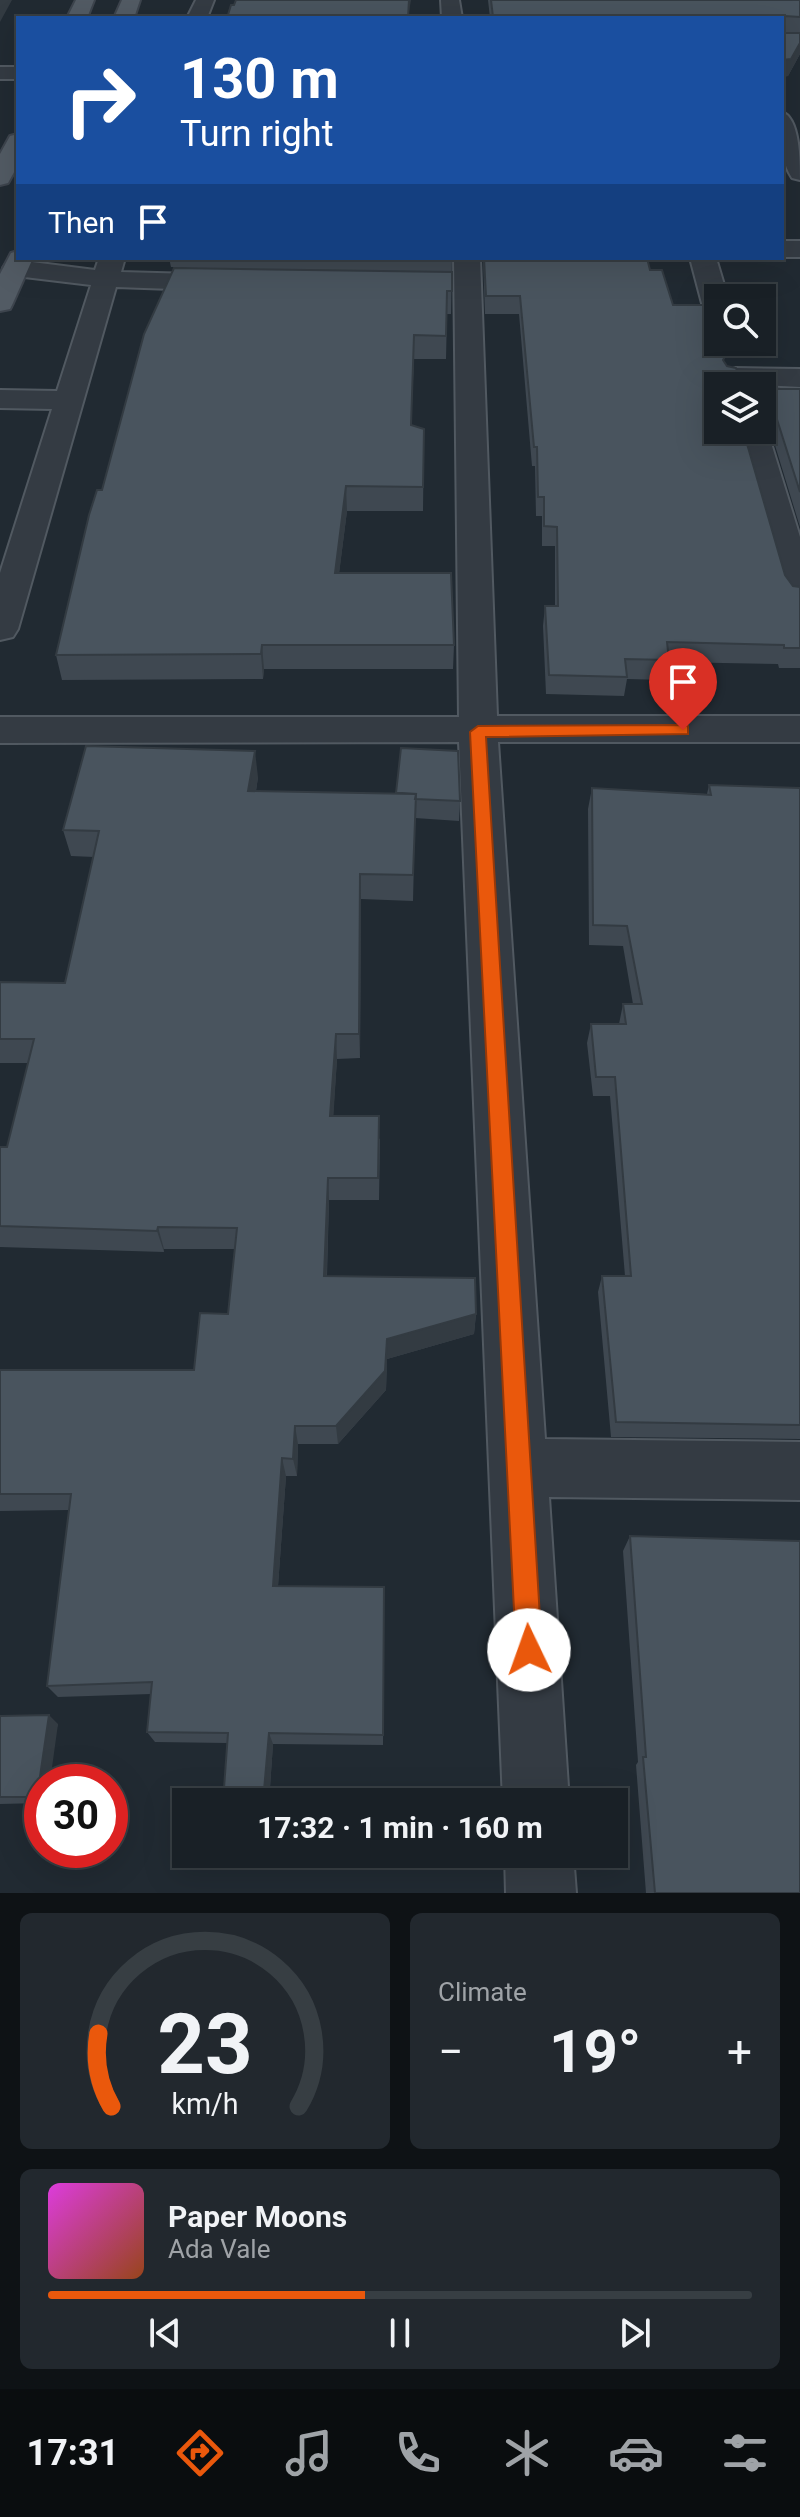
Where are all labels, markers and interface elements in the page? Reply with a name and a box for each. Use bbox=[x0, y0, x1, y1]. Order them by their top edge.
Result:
text: 130 m bbox=[180, 46, 339, 112]
icon: right bbox=[48, 48, 152, 152]
text: Turn right bbox=[180, 113, 333, 155]
icon: arrive bbox=[131, 200, 175, 244]
text: Then bbox=[48, 205, 115, 240]
map controls bbox=[704, 284, 776, 444]
button: search bbox=[704, 284, 776, 356]
button: layers bbox=[704, 372, 776, 444]
pin bbox=[649, 648, 717, 730]
icon: arrive bbox=[661, 660, 705, 704]
position arrow bbox=[487, 1608, 571, 1692]
speed limit sign: 30 bbox=[24, 1764, 128, 1868]
text: 17:32 · 1 min · 160 m bbox=[257, 1810, 543, 1845]
text: Climate bbox=[438, 1977, 527, 2007]
text: 23 bbox=[157, 1996, 253, 2093]
text: 19° bbox=[549, 2016, 641, 2087]
text: − bbox=[438, 2026, 463, 2078]
text: + bbox=[727, 2026, 752, 2078]
text: km/h bbox=[171, 2087, 239, 2121]
text: Paper Moons bbox=[168, 2199, 347, 2234]
text: Ada Vale bbox=[168, 2234, 270, 2264]
icon: previous bbox=[143, 2311, 187, 2355]
icon: pause bbox=[378, 2311, 422, 2355]
icon: next bbox=[613, 2311, 657, 2355]
icon: directions bbox=[172, 2425, 228, 2481]
icon: music bbox=[281, 2425, 337, 2481]
icon: phone bbox=[390, 2425, 446, 2481]
icon: climate bbox=[499, 2425, 555, 2481]
icon: car bbox=[608, 2425, 664, 2481]
icon: filters bbox=[717, 2425, 773, 2481]
text: 17:31 bbox=[27, 2432, 119, 2474]

